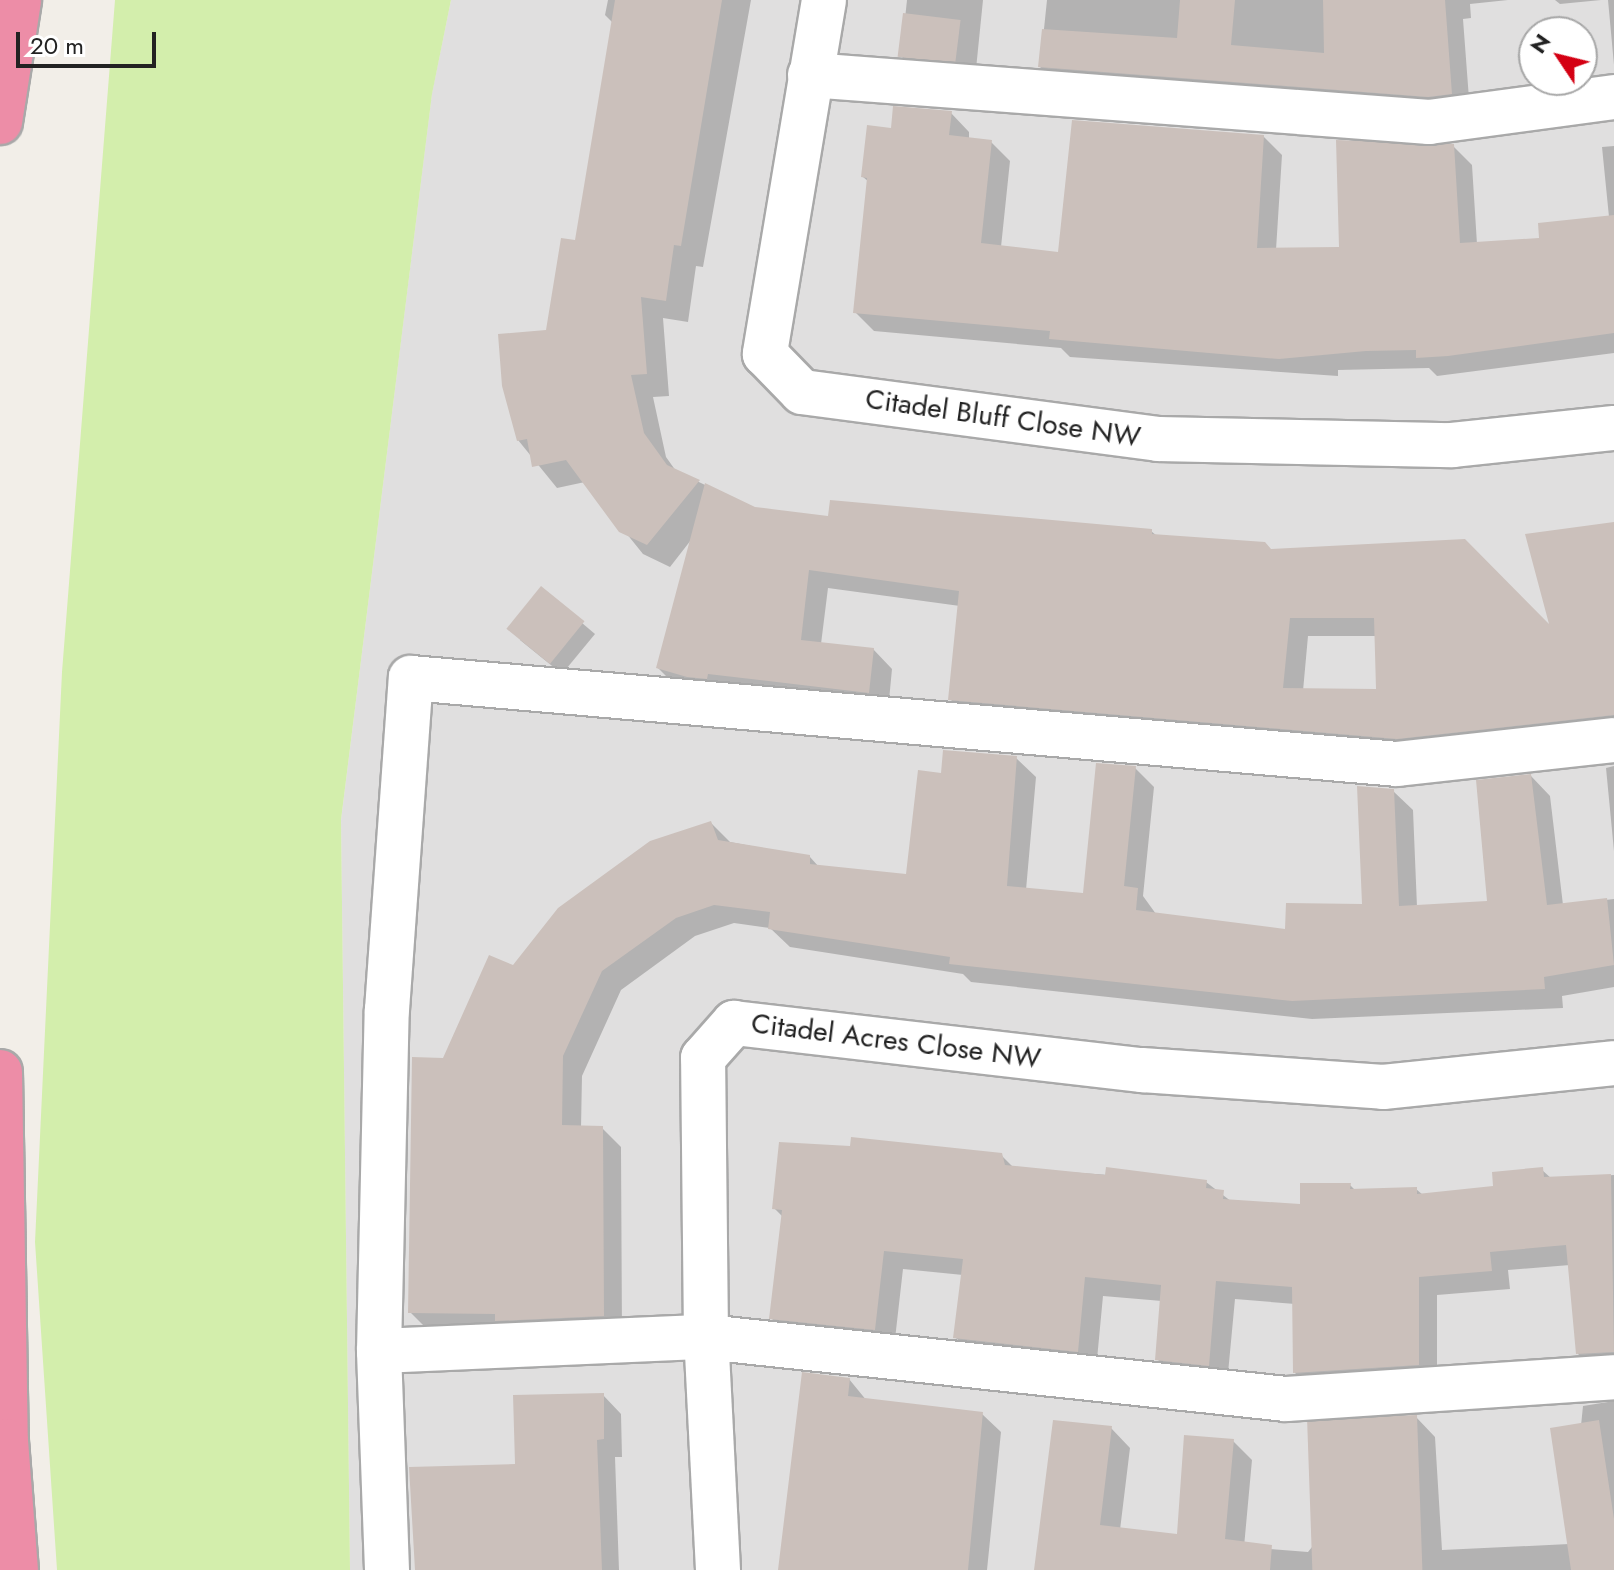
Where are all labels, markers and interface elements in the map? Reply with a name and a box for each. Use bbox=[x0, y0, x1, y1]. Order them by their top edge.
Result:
scale bar bbox=[20, 16, 160, 66]
north arrow bbox=[1518, 16, 1598, 96]
text: N bbox=[1522, 27, 1558, 60]
text: 20 m bbox=[30, 28, 84, 63]
street label: Citadel Bluff Close NW bbox=[863, 382, 1143, 454]
street label: Citadel Acres Close NW bbox=[749, 1007, 1043, 1075]

